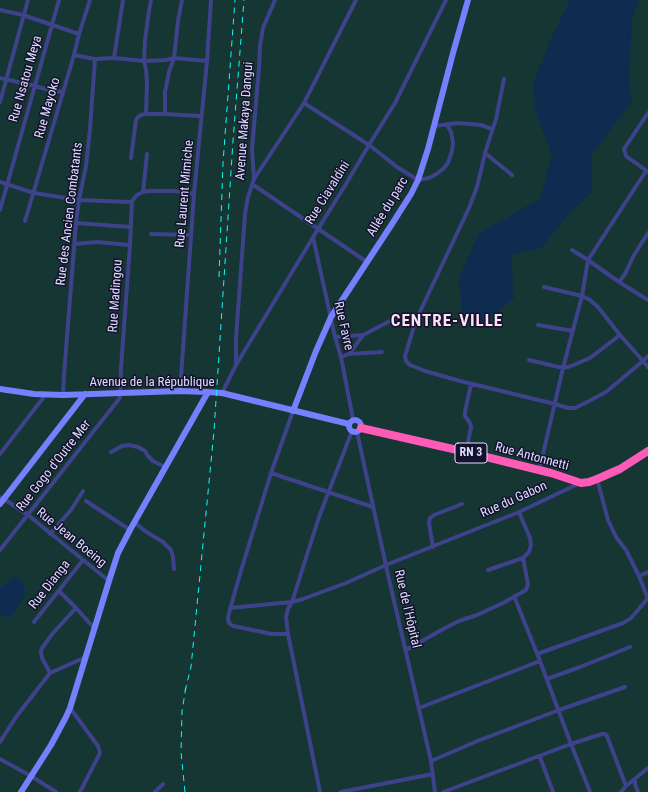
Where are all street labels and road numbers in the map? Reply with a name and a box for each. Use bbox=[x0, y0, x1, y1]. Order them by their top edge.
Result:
street label: Rue Nsatou Meya bbox=[6, 34, 46, 124]
street label: Avenue Makaya Dangui bbox=[233, 61, 257, 181]
street label: Rue Mayoko bbox=[32, 76, 64, 140]
street label: Rue Laurent Mimiche bbox=[173, 140, 197, 248]
street label: Rue des Ancien Combatants bbox=[53, 141, 87, 287]
street label: Rue Ciavaldini bbox=[302, 158, 354, 228]
street label: Allée du parc bbox=[364, 174, 412, 240]
street label: Rue Madingou bbox=[106, 259, 126, 333]
street label: Rue Favre bbox=[330, 300, 356, 352]
street label: Avenue de la République bbox=[89, 375, 215, 391]
street label: Rue Gogo d'Outre Mer bbox=[13, 417, 95, 515]
street label: Rue Antonnetti bbox=[493, 440, 571, 474]
road number: RN 3 bbox=[455, 443, 487, 463]
street label: Rue du Gabon bbox=[478, 478, 550, 522]
street label: Rue Jean Boeing bbox=[33, 505, 109, 571]
street label: Rue Dianga bbox=[26, 557, 74, 613]
street label: Rue de l'Hôpital bbox=[390, 568, 424, 650]

